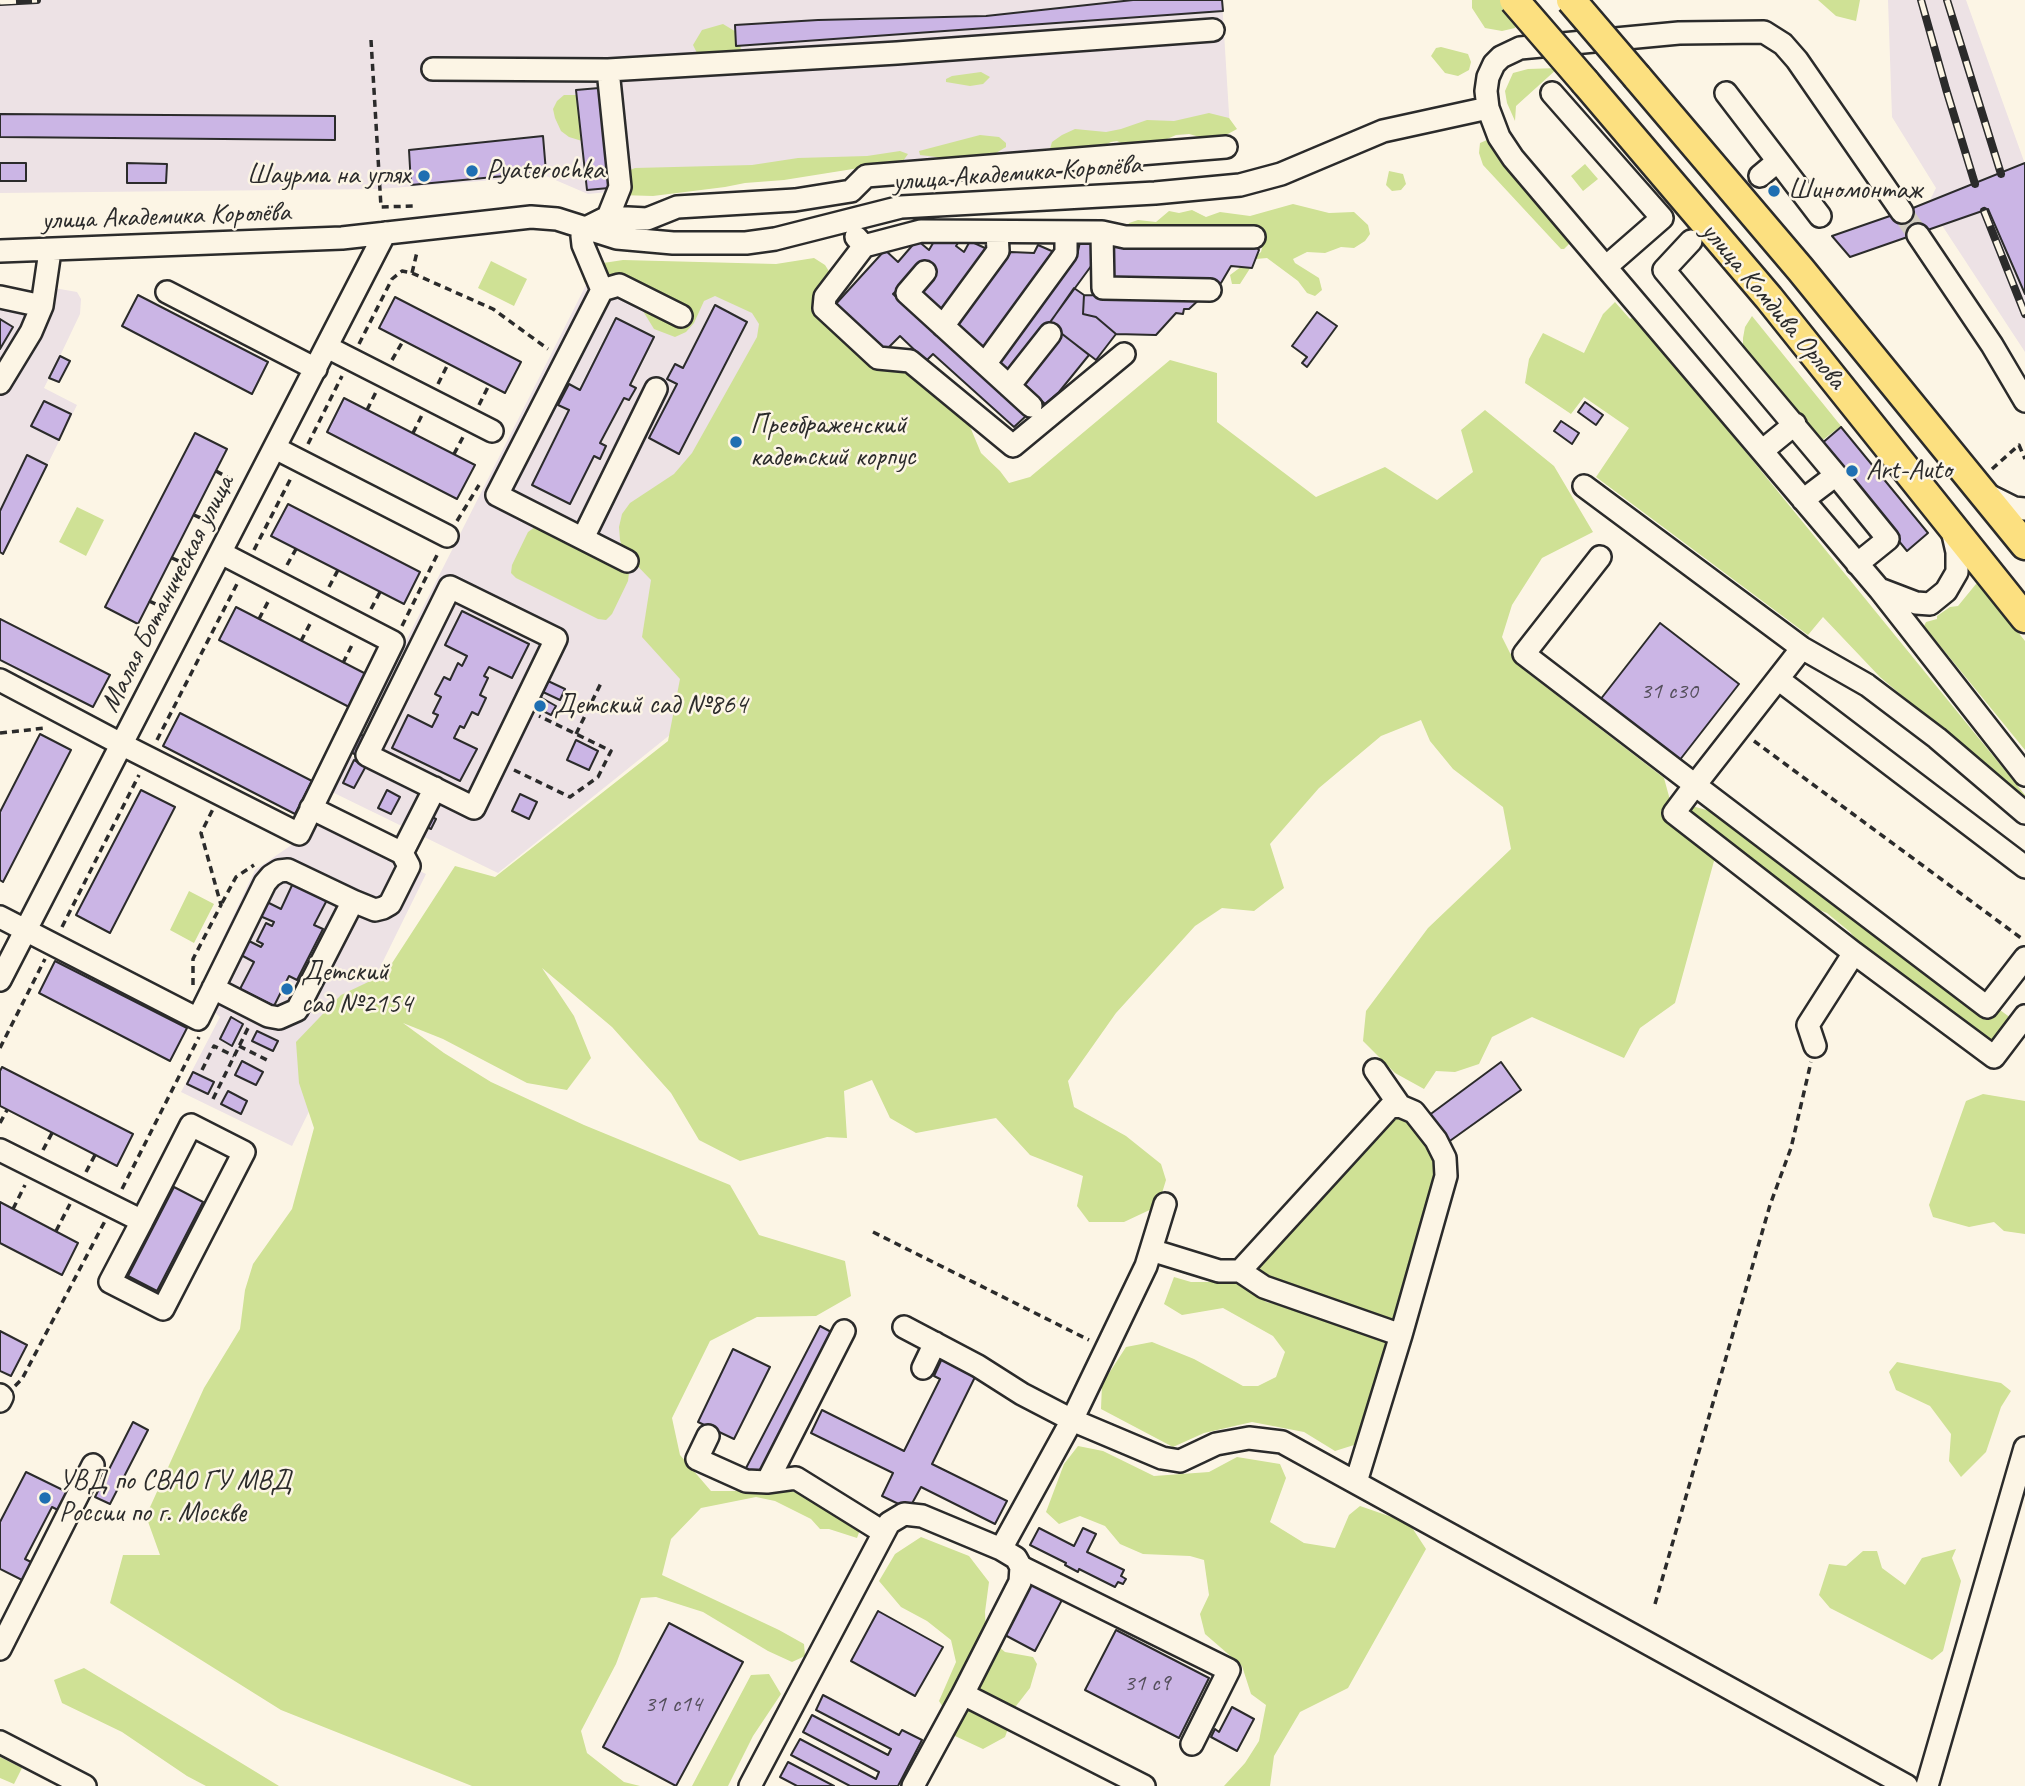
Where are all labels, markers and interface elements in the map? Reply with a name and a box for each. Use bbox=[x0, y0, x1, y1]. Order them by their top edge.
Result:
street label: улица Академика Королёва bbox=[892, 149, 1142, 199]
place label: Pyaterochka bbox=[486, 154, 604, 188]
place label: Шаурма на углях bbox=[247, 159, 410, 193]
marker: Pyaterochka bbox=[464, 163, 480, 179]
marker: Шаурма на углях bbox=[416, 168, 432, 184]
place label: Шиномонтаж bbox=[1788, 174, 1922, 208]
marker: Шиномонтаж bbox=[1766, 183, 1782, 199]
street label: улица Академика Королёва bbox=[41, 196, 291, 238]
street label: улица Комдива Орлова bbox=[1693, 216, 1853, 396]
place label: Преображенский кадетский корпус bbox=[750, 409, 916, 475]
marker: Преображенский кадетский корпус bbox=[728, 434, 744, 450]
place label: Art-Auto bbox=[1866, 454, 1952, 488]
marker: Art-Auto bbox=[1844, 463, 1860, 479]
street label: Малая Ботаническая улица bbox=[94, 470, 242, 718]
house number: 31 с30 bbox=[1640, 678, 1698, 706]
place label: Детский сад №864 bbox=[554, 689, 747, 723]
marker: Детский сад №864 bbox=[532, 698, 548, 714]
place label: Детский сад №2154 bbox=[301, 956, 412, 1022]
marker: Детский сад №2154 bbox=[279, 981, 295, 997]
place label: УВД по СВАО ГУ МВД России по г. Москве bbox=[59, 1465, 291, 1531]
marker: УВД по СВАО ГУ МВД России по г. Москве bbox=[37, 1490, 53, 1506]
house number: 31 с9 bbox=[1124, 1670, 1170, 1698]
house number: 31 с14 bbox=[644, 1691, 702, 1719]

